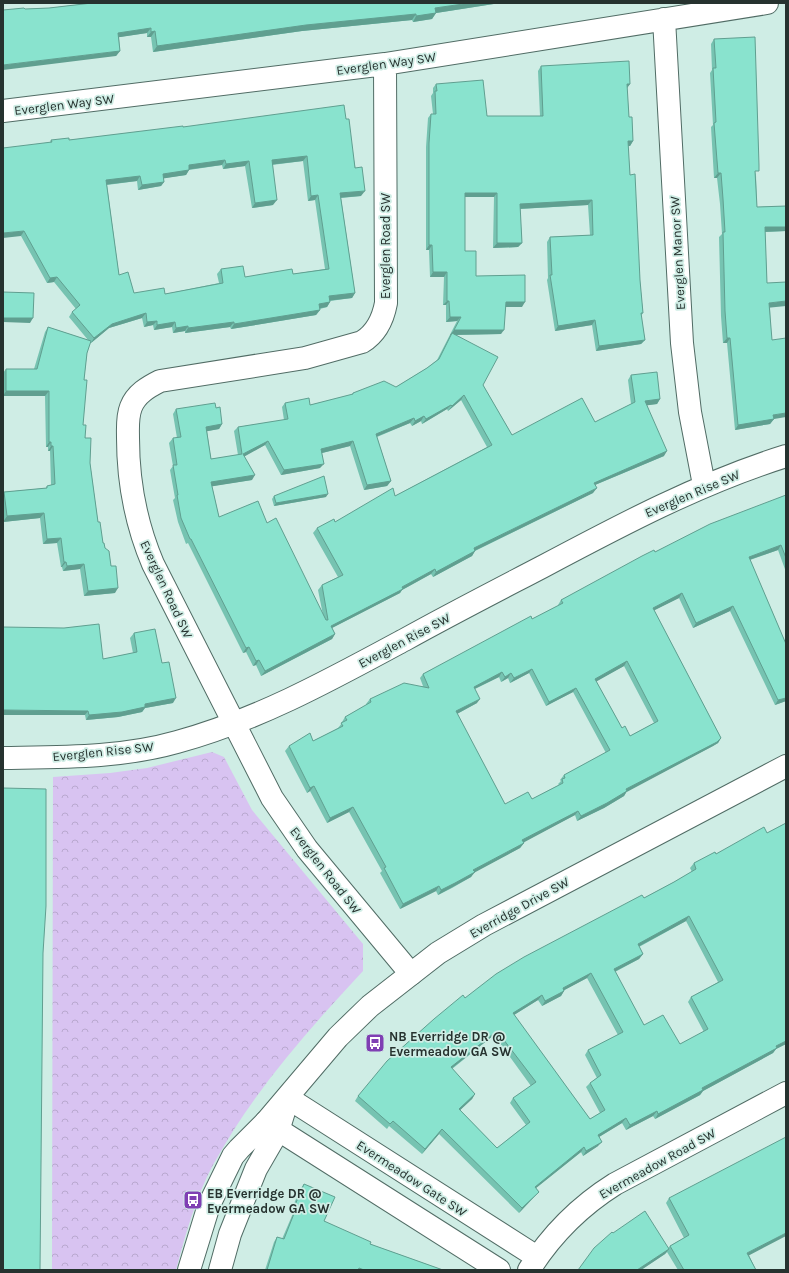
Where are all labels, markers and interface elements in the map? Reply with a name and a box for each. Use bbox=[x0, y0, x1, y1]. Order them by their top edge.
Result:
street label: Everglen Way SW bbox=[335, 49, 437, 78]
street label: Everglen Way SW bbox=[13, 91, 115, 118]
street label: Everglen Road SW bbox=[378, 193, 393, 299]
street label: Everglen Manor SW bbox=[667, 195, 688, 310]
street label: Everglen Rise SW bbox=[643, 467, 742, 520]
street label: Everglen Road SW bbox=[137, 538, 196, 641]
street label: Everglen Rise SW bbox=[356, 610, 453, 671]
street label: Everglen Rise SW bbox=[52, 739, 155, 764]
street label: Everglen Road SW bbox=[287, 824, 364, 917]
street label: Everridge Drive SW bbox=[467, 874, 572, 941]
place label: NB Everridge DR @ Evermeadow GA SW bbox=[389, 1029, 512, 1059]
bus stop icon: NB Everridge DR @ Evermeadow GA SW bbox=[364, 1032, 386, 1054]
street label: Evermeadow Road SW bbox=[596, 1125, 719, 1202]
street label: Evermeadow Gate SW bbox=[354, 1137, 470, 1220]
place label: EB Everridge DR @ Evermeadow GA SW bbox=[207, 1186, 330, 1216]
bus stop icon: EB Everridge DR @ Evermeadow GA SW bbox=[182, 1189, 204, 1211]

